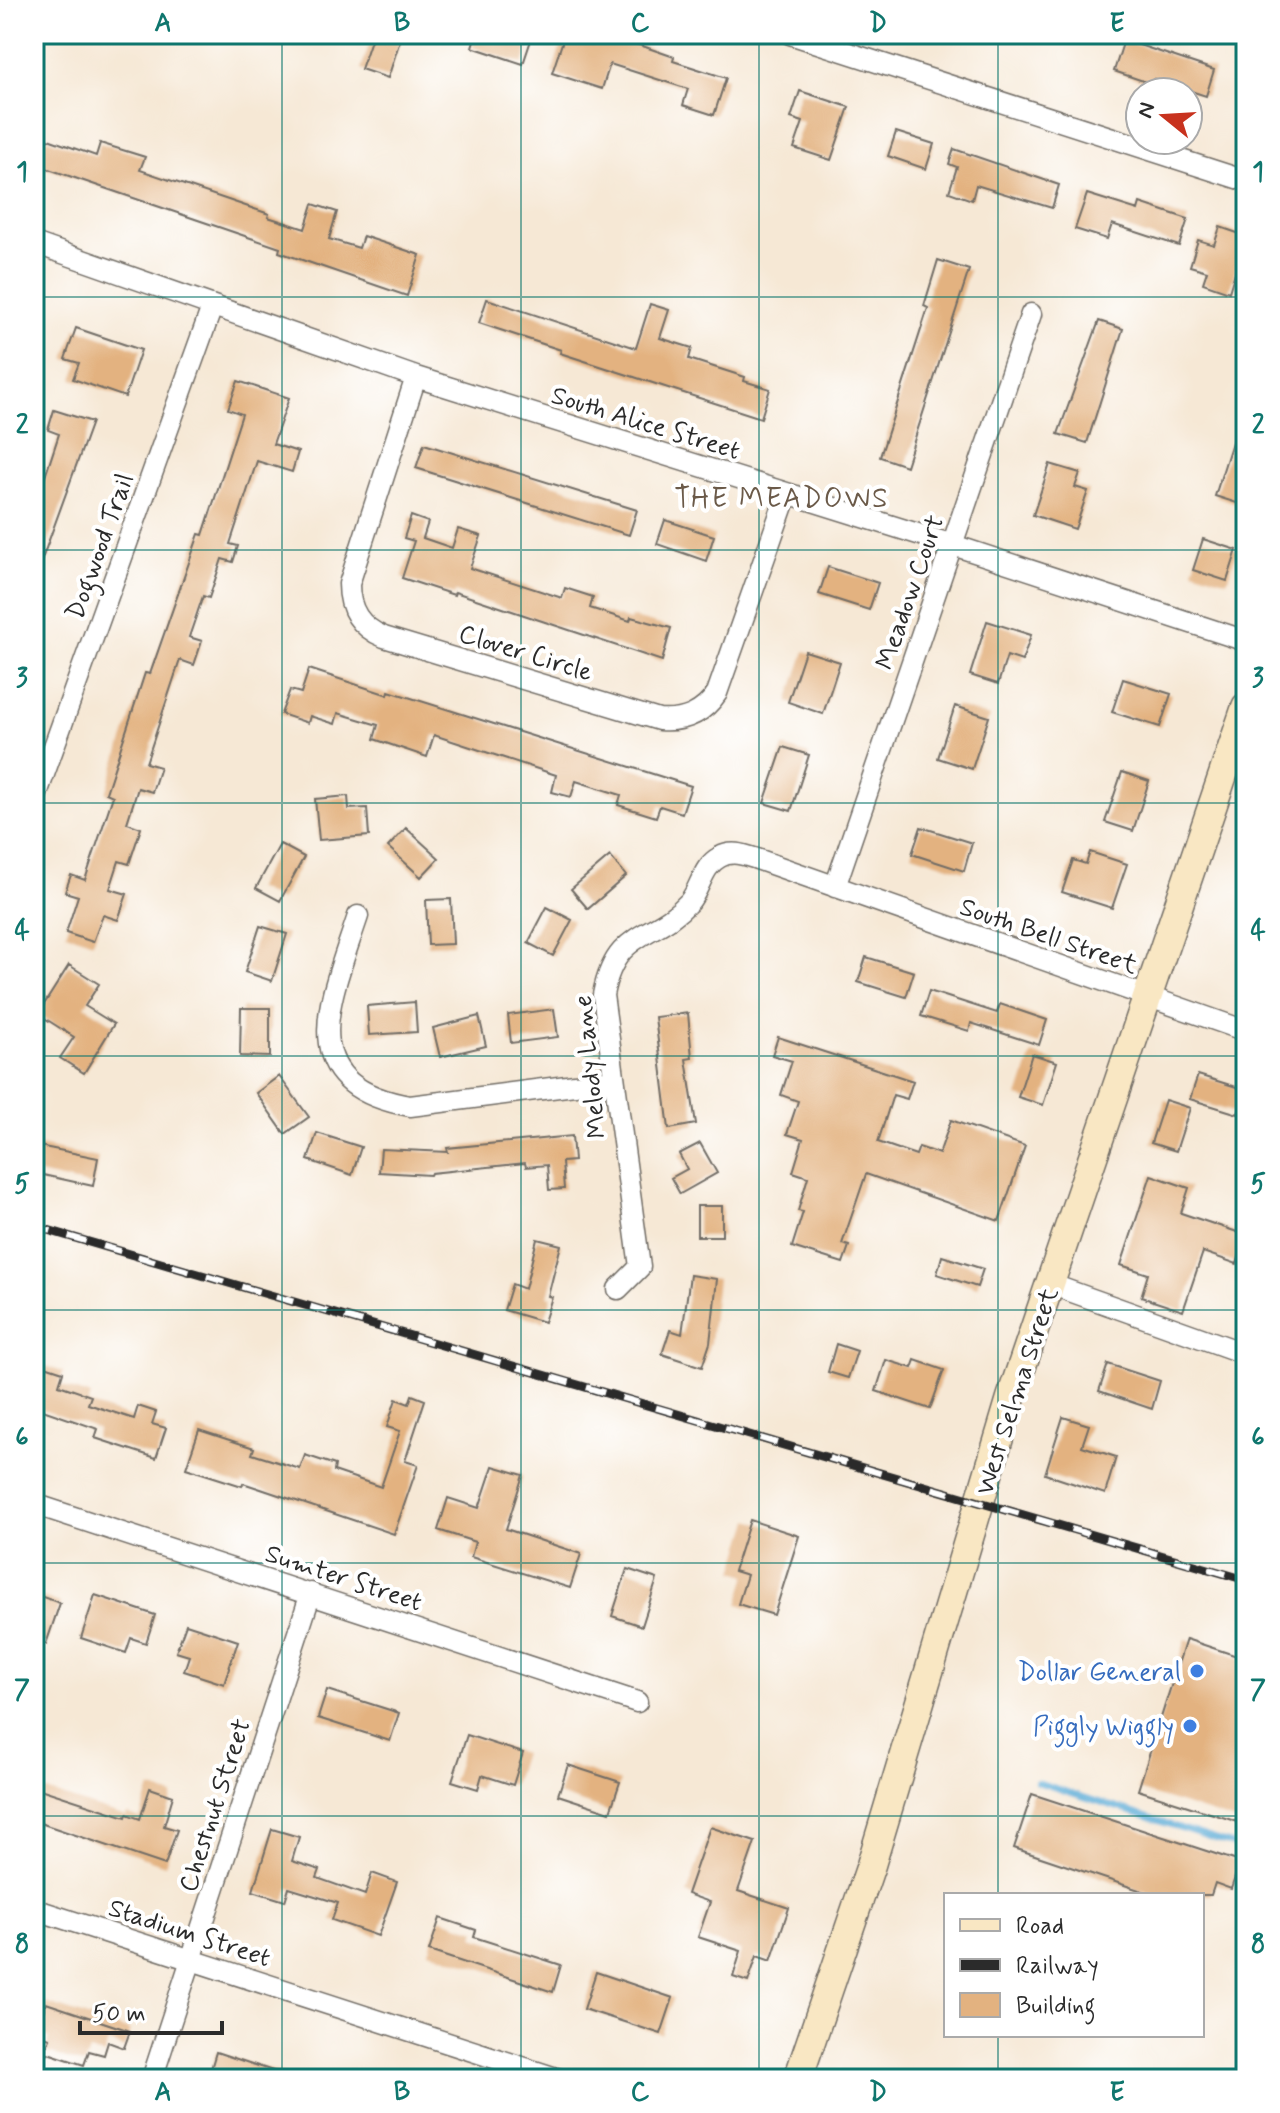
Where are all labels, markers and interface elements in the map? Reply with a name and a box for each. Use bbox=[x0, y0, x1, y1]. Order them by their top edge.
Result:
text: A bbox=[154, 7, 172, 41]
text: B bbox=[394, 7, 410, 41]
text: C bbox=[631, 7, 650, 41]
text: D bbox=[869, 7, 887, 41]
text: E bbox=[1109, 7, 1125, 41]
north arrow bbox=[1124, 76, 1204, 156]
text: N bbox=[1131, 99, 1162, 122]
text: 1 bbox=[16, 156, 28, 190]
text: 1 bbox=[1252, 156, 1264, 190]
street label: South Alice Street bbox=[547, 379, 744, 469]
text: 2 bbox=[16, 409, 29, 443]
text: 2 bbox=[1252, 409, 1265, 443]
street label: Dogwood Trail bbox=[59, 469, 146, 625]
district label: THE MEADOWS bbox=[674, 481, 890, 518]
street label: Meadow Court bbox=[869, 511, 953, 675]
street label: Clover Circle bbox=[454, 617, 597, 690]
text: 3 bbox=[16, 662, 28, 696]
text: 3 bbox=[1252, 662, 1264, 696]
street label: South Bell Street bbox=[955, 891, 1142, 983]
text: 4 bbox=[14, 915, 30, 949]
text: 4 bbox=[1250, 915, 1266, 949]
street label: Melody Lane bbox=[567, 993, 615, 1140]
text: 5 bbox=[14, 1168, 30, 1202]
text: 5 bbox=[1250, 1168, 1266, 1202]
street label: West Selma Street bbox=[968, 1284, 1067, 1500]
text: 6 bbox=[15, 1421, 29, 1455]
text: 6 bbox=[1251, 1421, 1265, 1455]
street label: Sumter Street bbox=[261, 1538, 426, 1620]
place label: Dollar General bbox=[1018, 1656, 1181, 1690]
marker: Dollar General bbox=[1188, 1662, 1206, 1680]
text: 7 bbox=[14, 1674, 30, 1708]
text: 7 bbox=[1250, 1674, 1266, 1708]
place label: Piggly Wiggly bbox=[1033, 1711, 1174, 1748]
street label: Chestnut Street bbox=[172, 1715, 260, 1896]
marker: Piggly Wiggly bbox=[1181, 1717, 1199, 1735]
street label: Stadium Street bbox=[104, 1892, 275, 1976]
legend bbox=[944, 1893, 1204, 2037]
text: Road bbox=[1016, 1911, 1064, 1942]
text: 8 bbox=[15, 1928, 29, 1962]
text: 8 bbox=[1251, 1928, 1265, 1962]
text: Railway bbox=[1016, 1951, 1099, 1982]
scale bar bbox=[80, 1985, 222, 2035]
text: Building bbox=[1016, 1991, 1096, 2025]
text: 50 m bbox=[92, 1999, 146, 2030]
text: A bbox=[154, 2076, 172, 2110]
text: B bbox=[394, 2076, 410, 2110]
text: C bbox=[631, 2076, 650, 2110]
text: D bbox=[869, 2076, 887, 2110]
text: E bbox=[1109, 2076, 1125, 2110]

